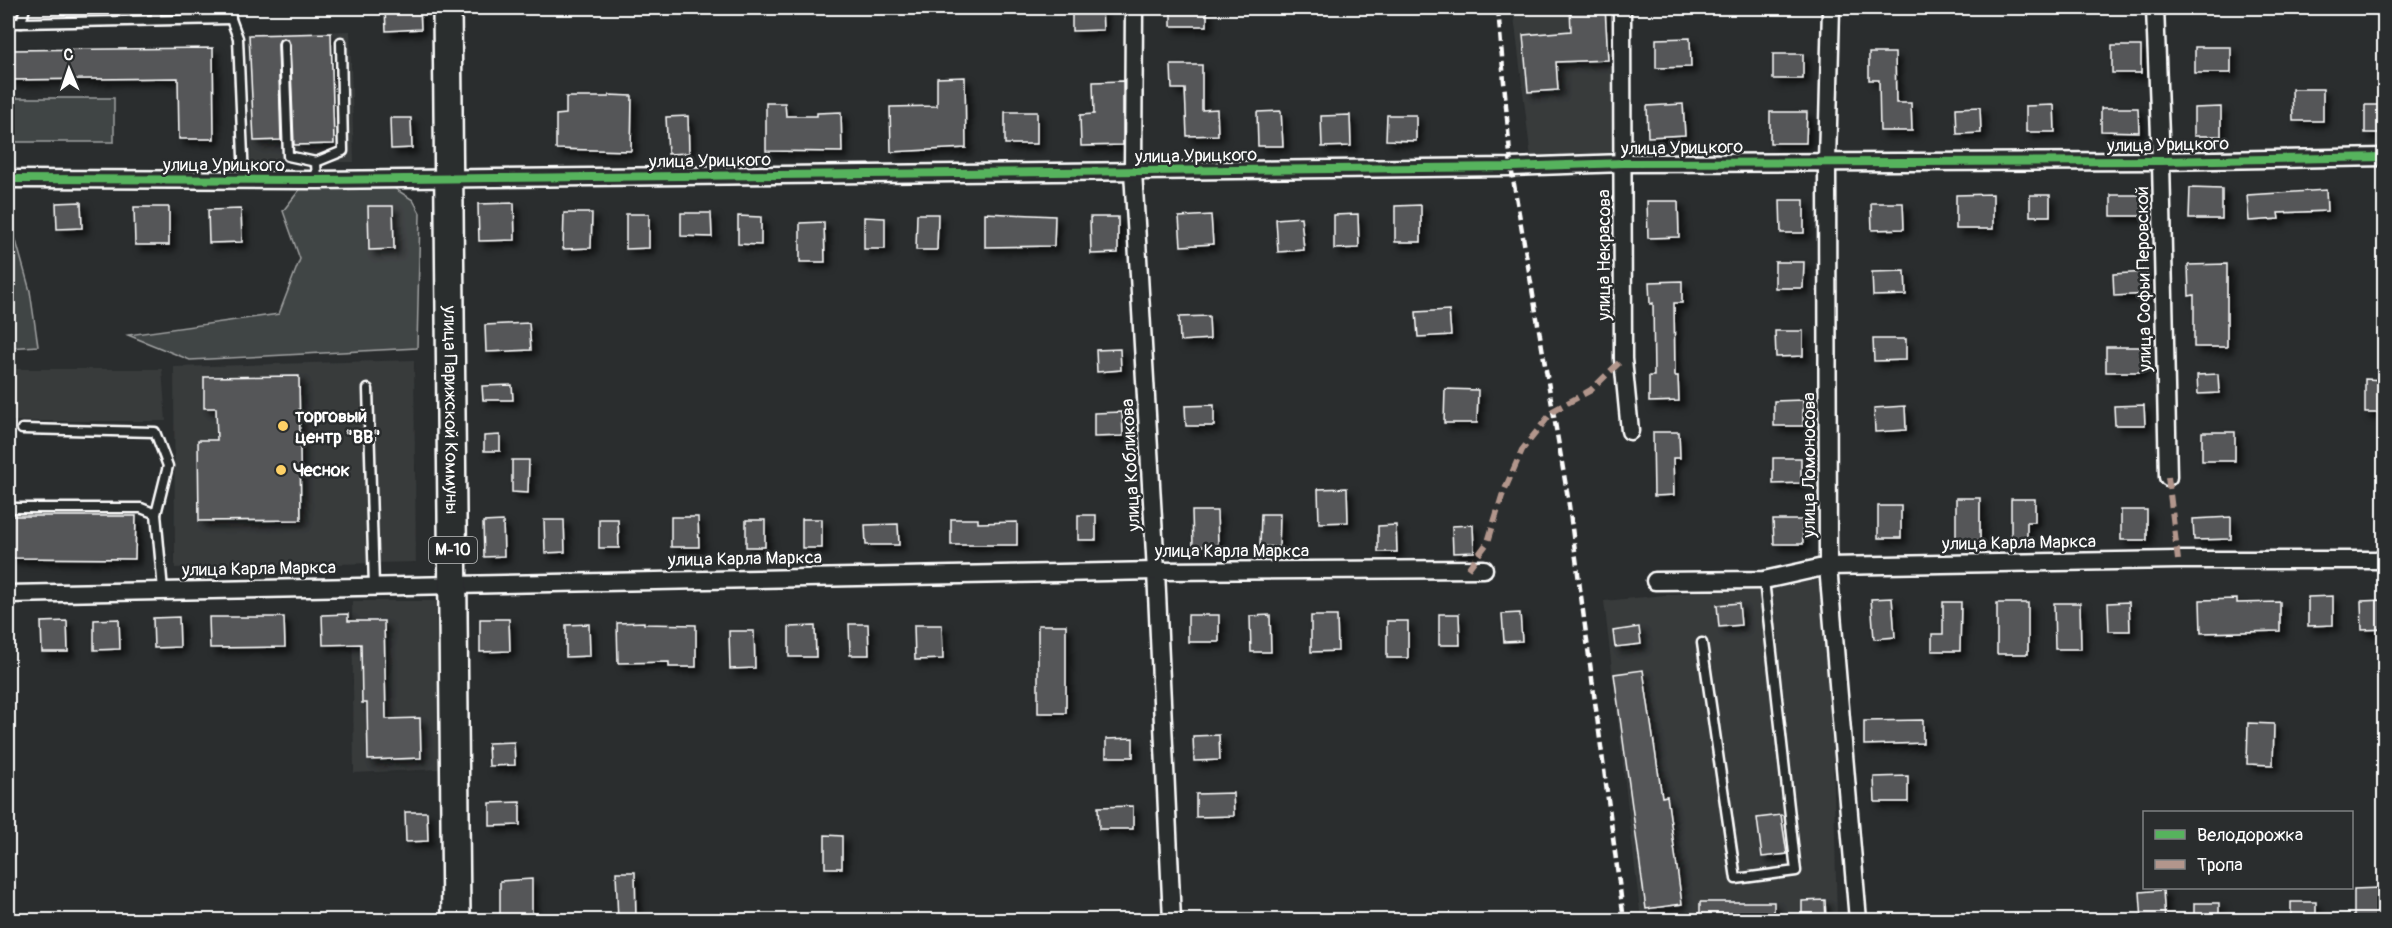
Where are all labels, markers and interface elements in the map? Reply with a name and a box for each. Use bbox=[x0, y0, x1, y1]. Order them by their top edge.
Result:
north arrow bbox=[39, 39, 99, 99]
text: С bbox=[63, 45, 74, 65]
street label: улица Урицкого bbox=[2106, 132, 2230, 158]
street label: улица Урицкого bbox=[1620, 135, 1744, 161]
street label: улица Урицкого bbox=[1134, 143, 1258, 169]
street label: улица Урицкого bbox=[648, 148, 772, 174]
street label: улица Урицкого bbox=[162, 154, 285, 177]
street label: улица Софьи Перовской bbox=[2131, 186, 2157, 373]
street label: улица Некрасова bbox=[1593, 189, 1616, 322]
street label: улица Парижской Коммуны bbox=[438, 305, 463, 514]
street label: улица Ломоносова bbox=[1798, 392, 1821, 539]
street label: улица Кобликова bbox=[1116, 398, 1146, 533]
place label: торговый центр "ВВ" bbox=[295, 405, 381, 449]
marker: торговый центр "ВВ" bbox=[276, 419, 290, 433]
place label: Чеснок bbox=[293, 459, 350, 482]
marker: Чеснок bbox=[274, 463, 288, 477]
street label: улица Карла Маркса bbox=[1941, 530, 2096, 556]
road number: М-10 bbox=[429, 537, 477, 563]
street label: улица Карла Маркса bbox=[1154, 540, 1309, 563]
street label: улица Карла Маркса bbox=[667, 546, 822, 572]
street label: улица Карла Маркса bbox=[181, 556, 336, 582]
legend bbox=[2143, 811, 2353, 889]
text: Велодорожка bbox=[2197, 824, 2303, 847]
text: Тропа bbox=[2197, 854, 2243, 877]

